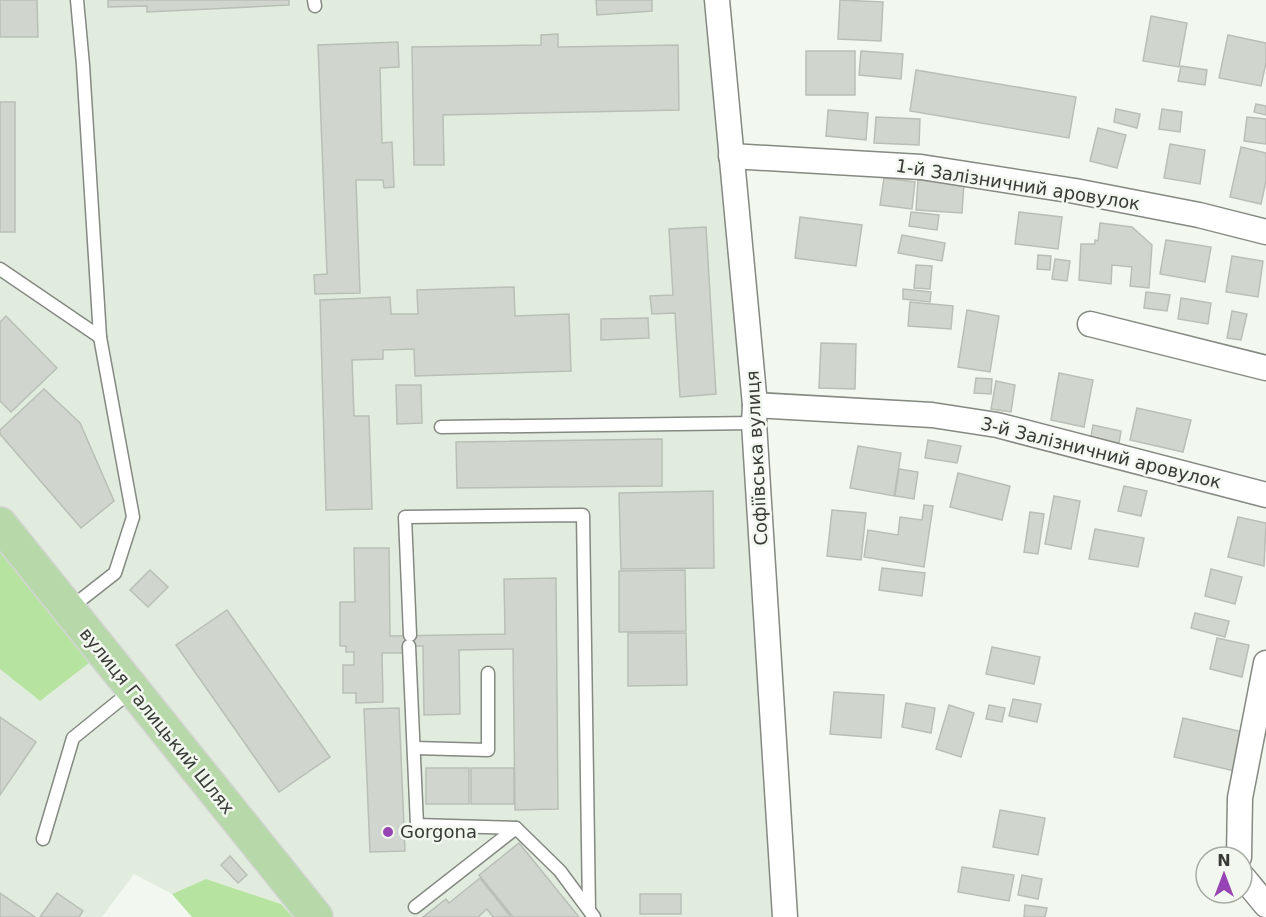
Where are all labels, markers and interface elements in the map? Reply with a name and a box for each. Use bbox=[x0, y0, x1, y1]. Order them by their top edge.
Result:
street label: 1-й Залізничний аровулок bbox=[894, 155, 1142, 214]
street label: Софіївська вулиця bbox=[741, 370, 772, 546]
street label: 3-й Залізничний аровулок bbox=[979, 412, 1224, 493]
street label: вулиця Галицький Шлях bbox=[76, 623, 239, 818]
place label: Gorgona bbox=[400, 821, 477, 842]
marker: Gorgona bbox=[381, 825, 395, 839]
north arrow bbox=[1194, 845, 1254, 905]
text: N bbox=[1217, 851, 1231, 870]

